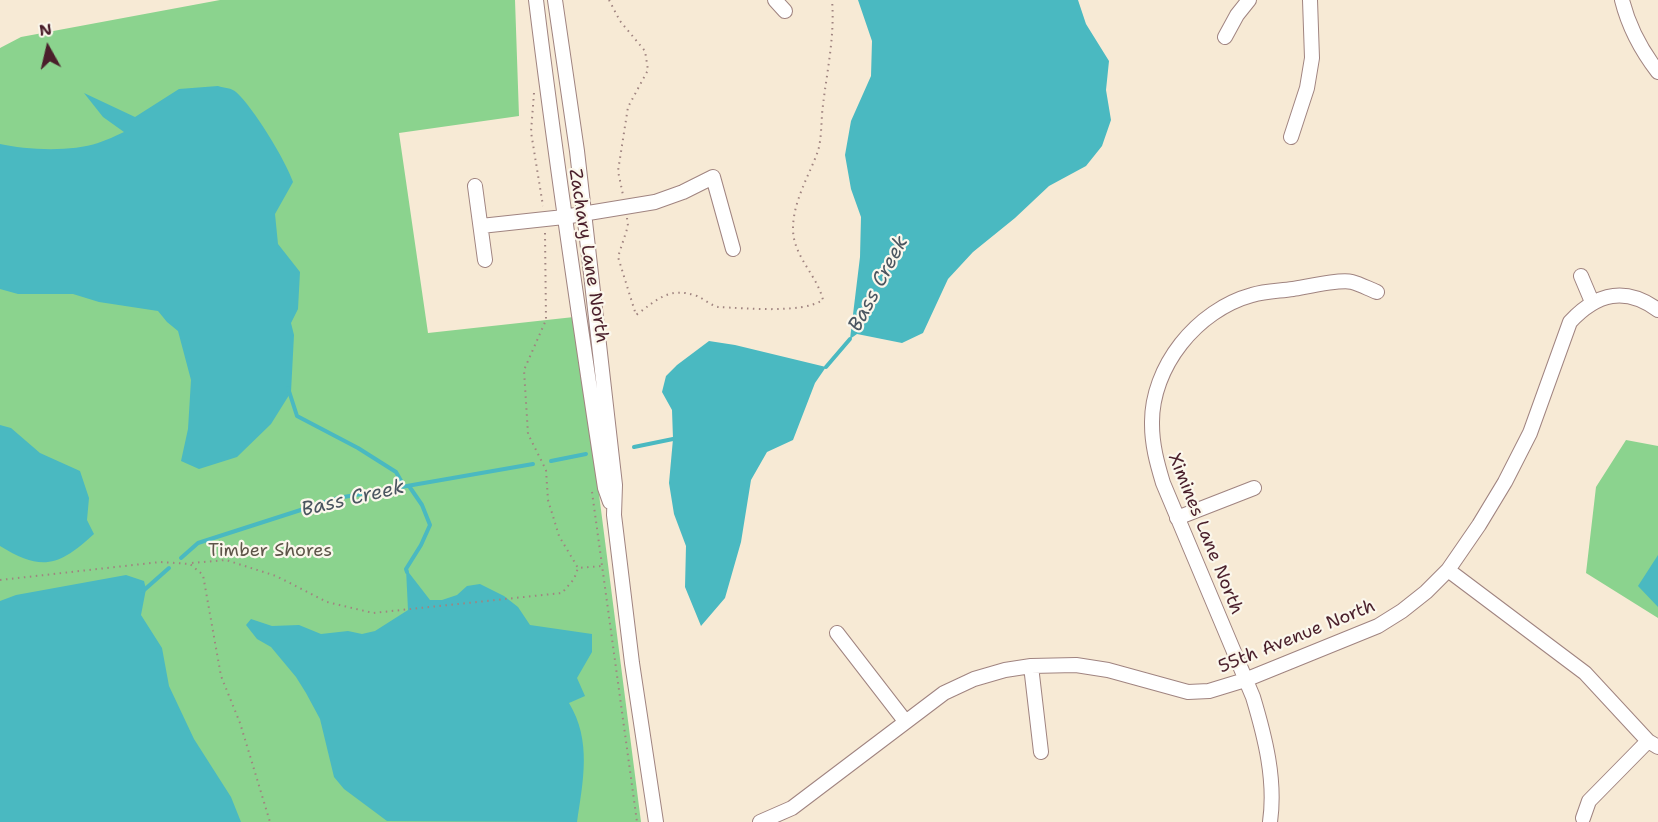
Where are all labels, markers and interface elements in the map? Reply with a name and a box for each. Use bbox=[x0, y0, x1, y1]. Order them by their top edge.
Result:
north arrow bbox=[18, 18, 78, 78]
text: N bbox=[38, 18, 53, 41]
street label: Zachary Lane North bbox=[564, 167, 612, 345]
water label: Bass Creek bbox=[844, 232, 914, 336]
street label: Ximines Lane North bbox=[1163, 450, 1247, 618]
water label: Bass Creek bbox=[299, 475, 407, 523]
park label: Timber Shores bbox=[208, 540, 332, 562]
street label: 55th Avenue North bbox=[1216, 596, 1378, 678]

